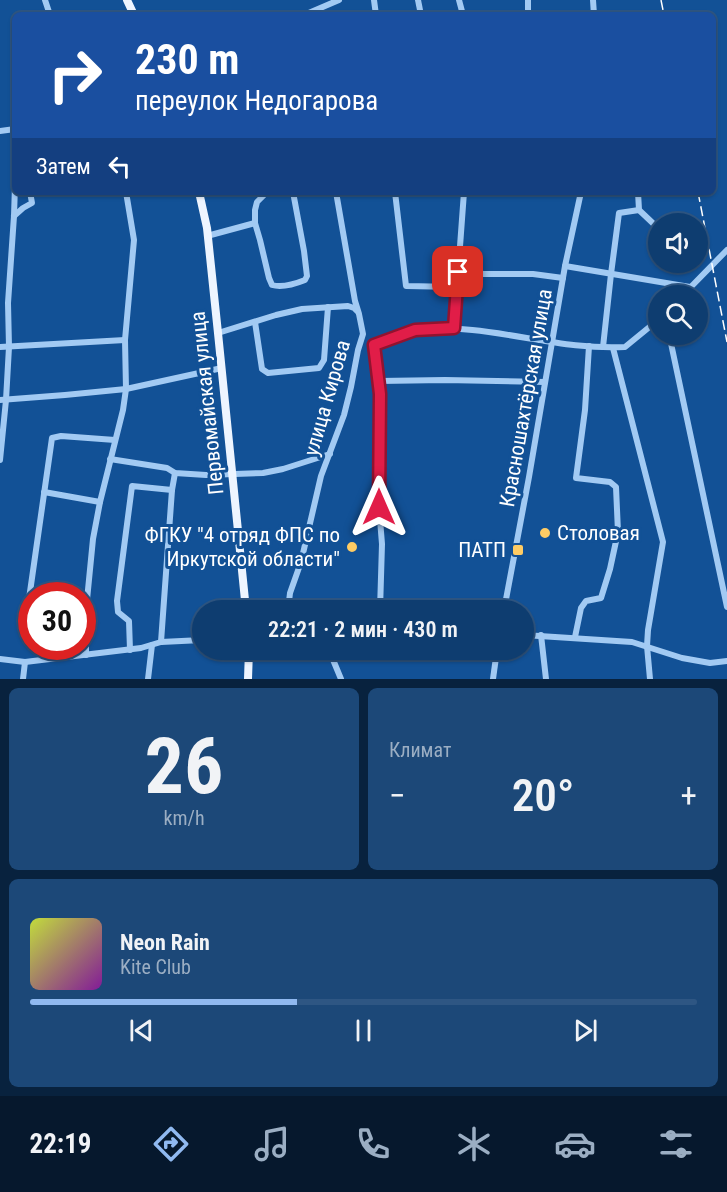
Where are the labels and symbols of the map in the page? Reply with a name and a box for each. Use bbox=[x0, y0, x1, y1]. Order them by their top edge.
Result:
pin bbox=[432, 246, 483, 297]
street label: Красношахтёрская улица bbox=[495, 287, 557, 509]
street label: Первомайская улица bbox=[185, 310, 229, 496]
street label: улица Кирова bbox=[299, 337, 355, 459]
position arrow bbox=[347, 475, 411, 539]
place label: Столовая bbox=[557, 521, 640, 545]
place label: ФГКУ "4 отряд ФПС по Иркутской области" bbox=[144, 523, 340, 571]
marker: Столовая bbox=[538, 526, 552, 540]
place label: ПАТП bbox=[458, 538, 506, 562]
marker: ФГКУ "4 отряд ФПС по Иркутской области" bbox=[345, 540, 359, 554]
marker: ПАТП bbox=[511, 543, 525, 557]
speed limit sign: 30 bbox=[18, 582, 96, 660]

